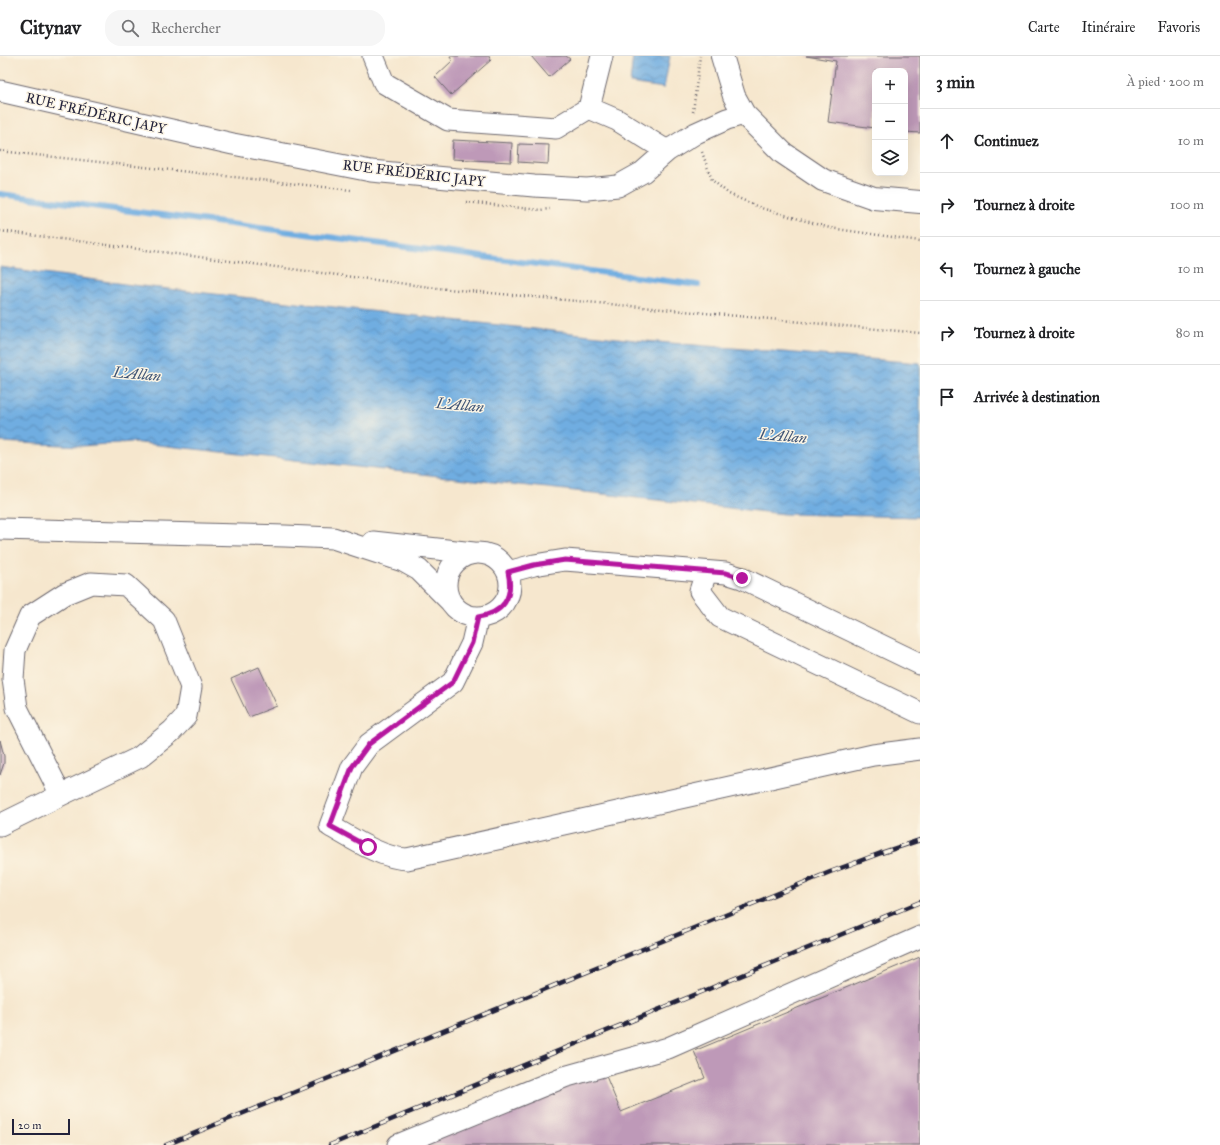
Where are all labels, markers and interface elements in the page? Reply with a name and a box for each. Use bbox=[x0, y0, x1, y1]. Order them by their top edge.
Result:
search box bbox=[105, 10, 385, 46]
text: Citynav bbox=[20, 16, 81, 39]
icon: search bbox=[119, 17, 141, 39]
text: Rechercher bbox=[151, 19, 221, 37]
text: Carte bbox=[1028, 19, 1060, 36]
text: Itinéraire bbox=[1082, 19, 1135, 36]
text: Favoris bbox=[1157, 19, 1200, 36]
map controls bbox=[872, 68, 908, 176]
button: + bbox=[872, 68, 908, 104]
text: 3 min bbox=[936, 72, 975, 93]
text: À pied · 200 m bbox=[1127, 74, 1204, 90]
street label: RUE FRÉDÉRIC JAPY bbox=[24, 87, 169, 139]
button: − bbox=[872, 104, 908, 140]
icon: ahead bbox=[936, 130, 958, 152]
text: Continuez bbox=[974, 132, 1039, 150]
text: 10 m bbox=[1178, 133, 1204, 149]
button: layers bbox=[872, 140, 908, 176]
street label: RUE FRÉDÉRIC JAPY bbox=[342, 154, 488, 192]
icon: right bbox=[936, 194, 958, 216]
text: Tournez à droite bbox=[974, 196, 1075, 214]
text: 100 m bbox=[1170, 197, 1204, 213]
icon: left bbox=[936, 258, 958, 280]
text: Tournez à gauche bbox=[974, 260, 1081, 278]
text: 10 m bbox=[1178, 261, 1204, 277]
icon: right bbox=[936, 322, 958, 344]
text: Tournez à droite bbox=[974, 324, 1075, 342]
text: 80 m bbox=[1176, 325, 1204, 341]
water label: L'Allan bbox=[111, 363, 162, 385]
icon: arrive bbox=[936, 386, 958, 408]
text: Arrivée à destination bbox=[974, 388, 1100, 406]
water label: L'Allan bbox=[434, 394, 485, 416]
water label: L'Allan bbox=[757, 425, 808, 447]
route end bbox=[733, 569, 751, 587]
route start bbox=[359, 838, 377, 856]
scale bar bbox=[12, 1117, 70, 1136]
text: 20 m bbox=[18, 1119, 41, 1132]

